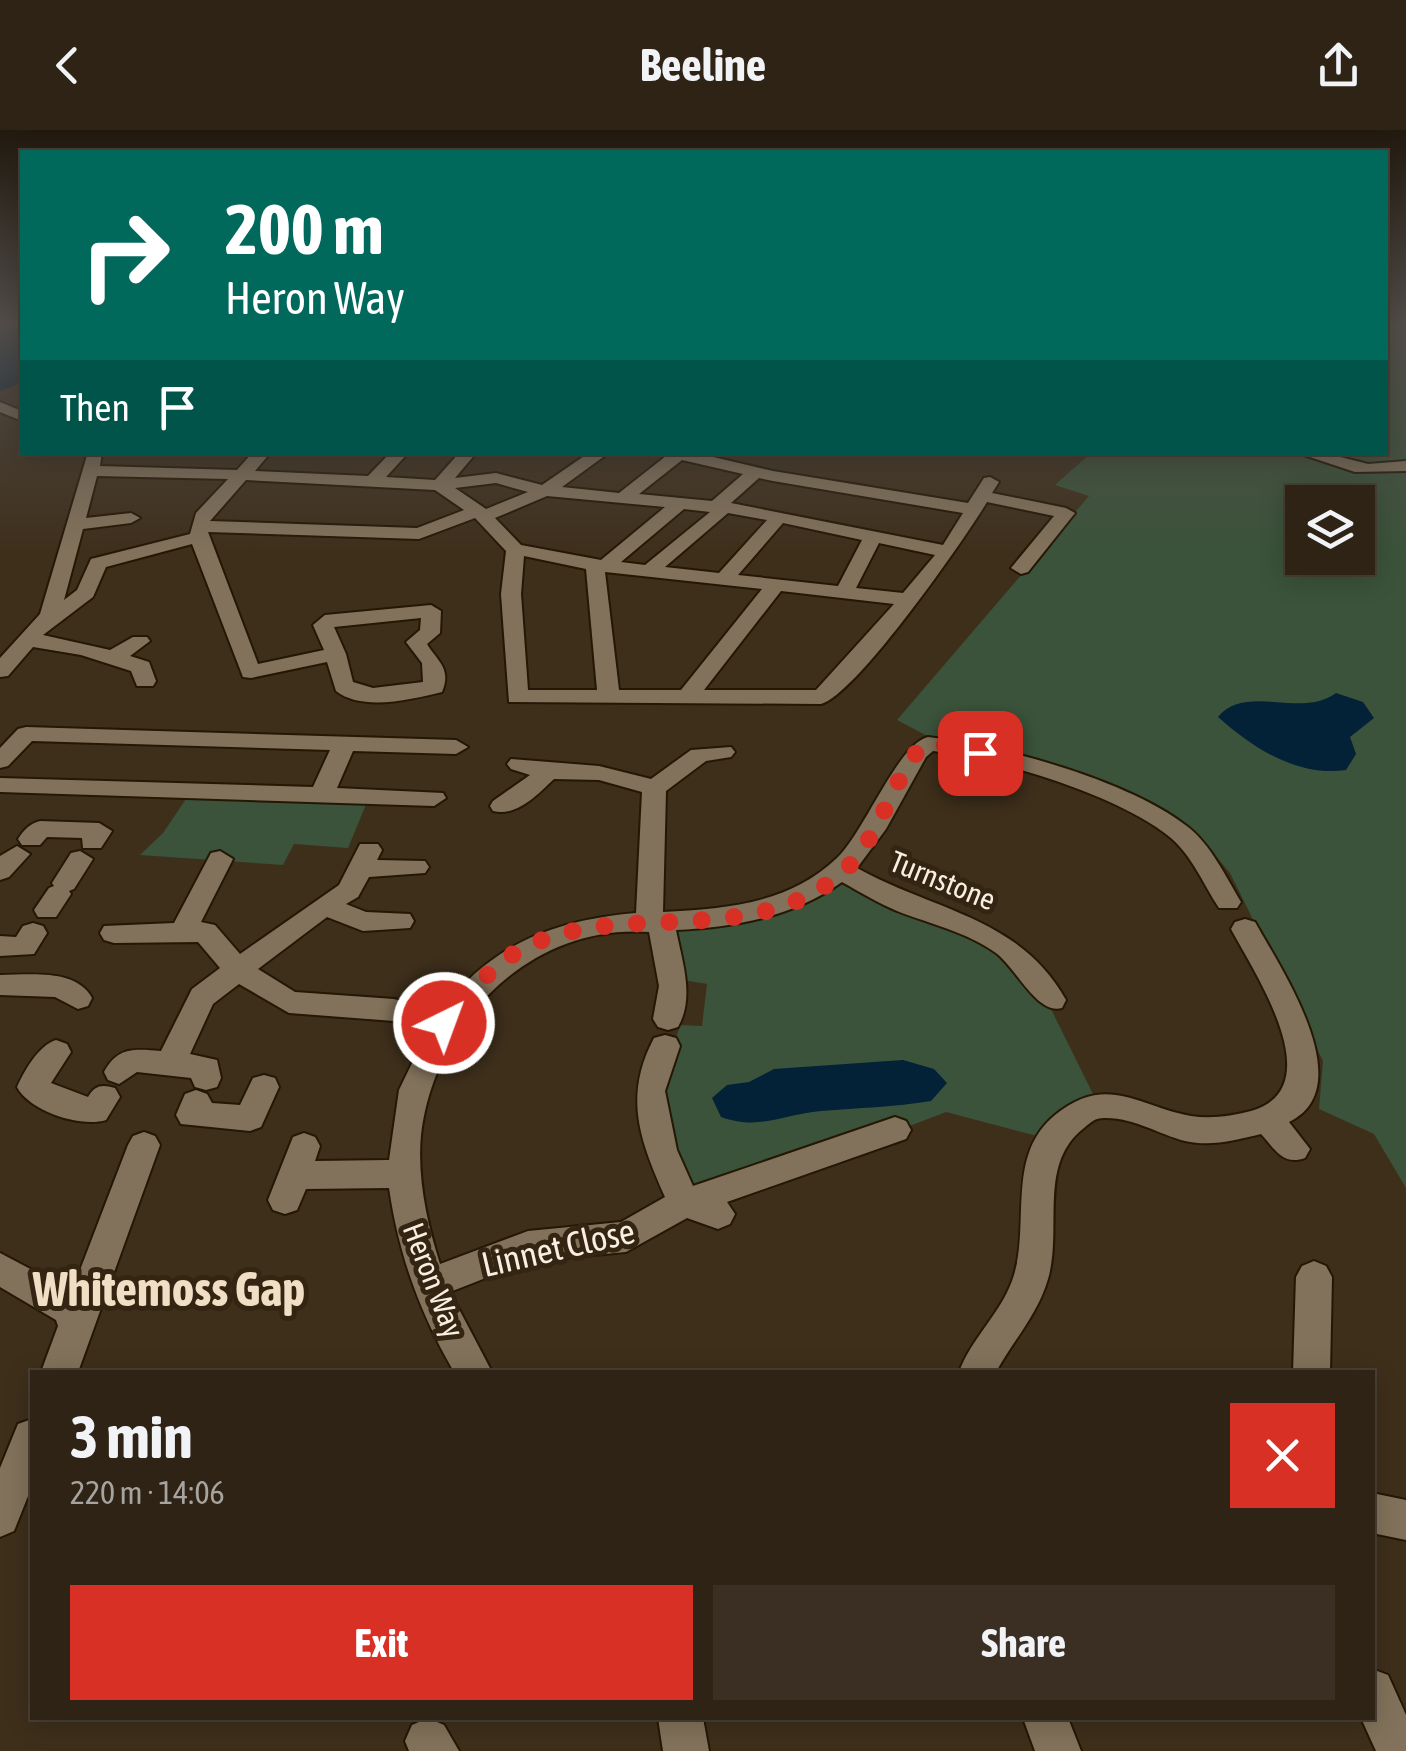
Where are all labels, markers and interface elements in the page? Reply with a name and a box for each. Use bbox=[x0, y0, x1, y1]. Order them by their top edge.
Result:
icon: back bbox=[40, 38, 95, 93]
icon: share bbox=[1311, 38, 1366, 93]
text: Beeline bbox=[640, 39, 766, 91]
text: 200 m bbox=[225, 189, 384, 269]
icon: right bbox=[60, 190, 190, 320]
text: Heron Way bbox=[225, 272, 405, 324]
icon: arrive bbox=[150, 380, 205, 435]
text: Then bbox=[60, 386, 130, 429]
map controls bbox=[1285, 485, 1375, 575]
button: layers bbox=[1285, 485, 1375, 575]
pin bbox=[938, 711, 1023, 796]
icon: arrive bbox=[953, 726, 1008, 781]
street label: Turnstone bbox=[885, 843, 1001, 917]
position arrow bbox=[392, 971, 496, 1075]
street label: Linnet Close bbox=[478, 1210, 638, 1284]
street label: Heron Way bbox=[397, 1218, 471, 1342]
district label: Whitemoss Gap bbox=[32, 1261, 305, 1316]
text: 3 min bbox=[70, 1402, 193, 1471]
button: close bbox=[1230, 1403, 1335, 1508]
text: 220 m · 14:06 bbox=[70, 1474, 225, 1511]
button: Exit bbox=[70, 1585, 693, 1700]
button: Share bbox=[713, 1585, 1335, 1700]

